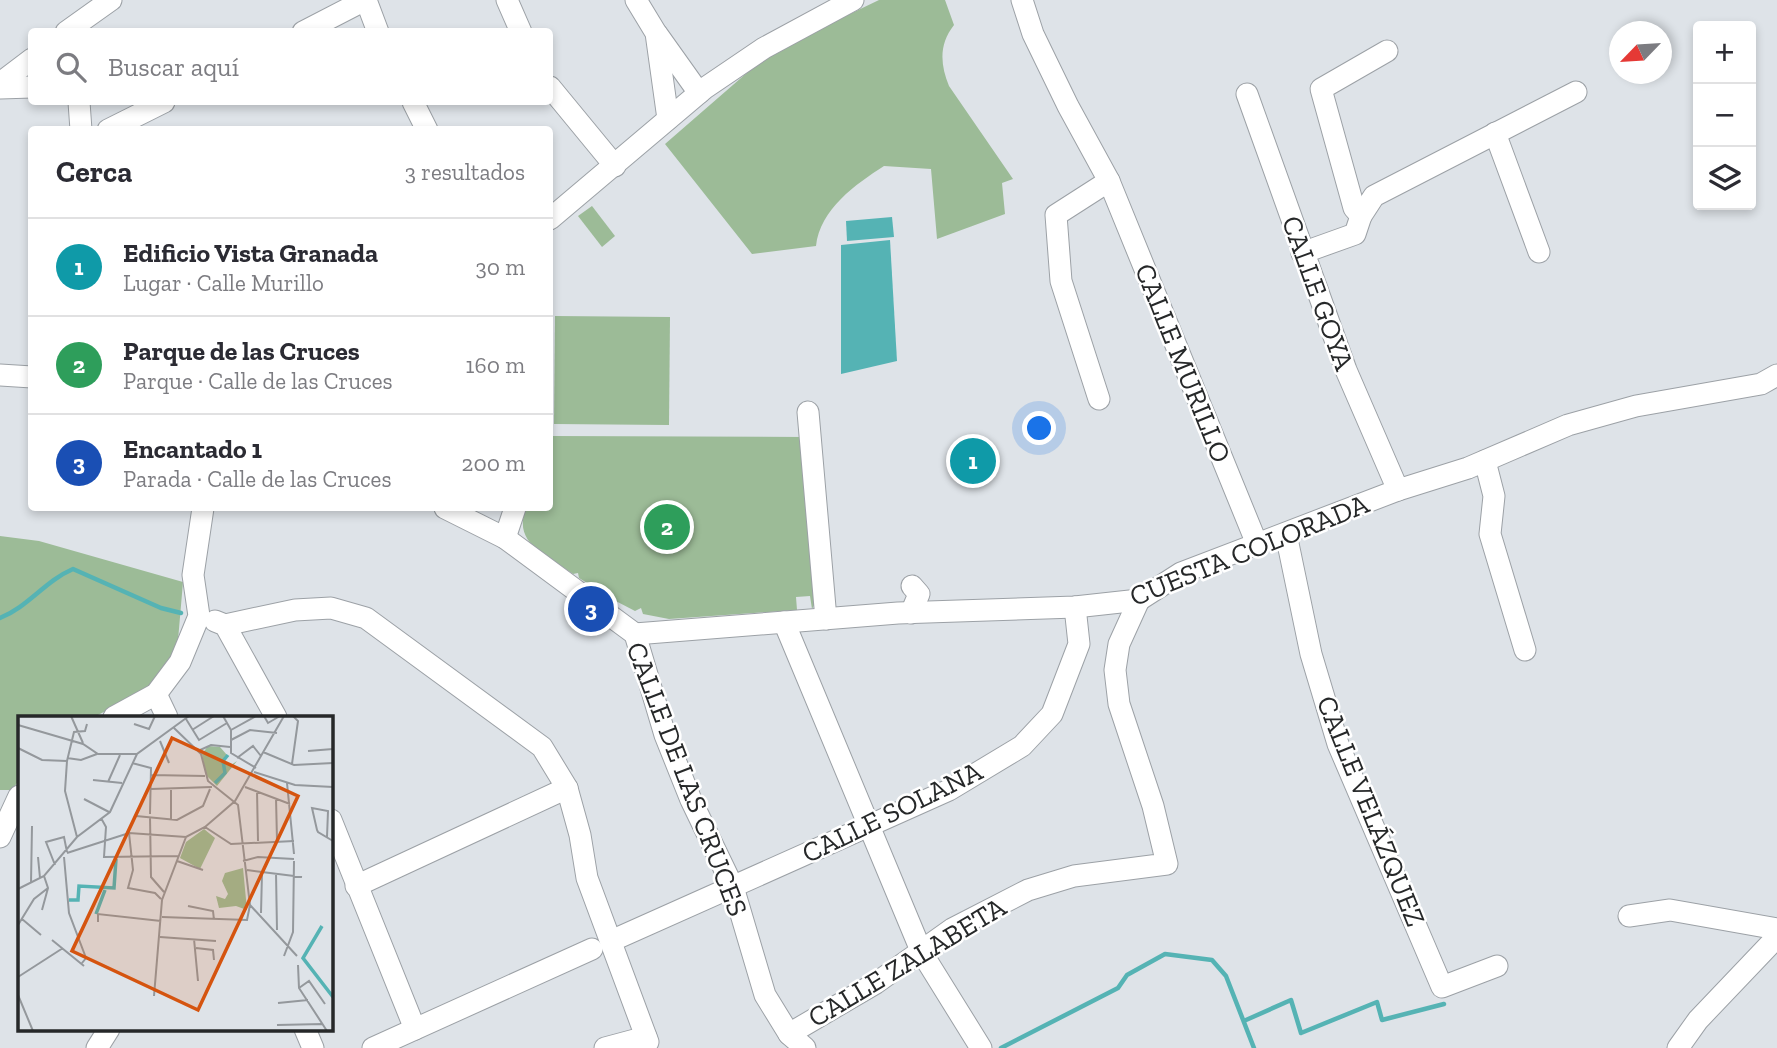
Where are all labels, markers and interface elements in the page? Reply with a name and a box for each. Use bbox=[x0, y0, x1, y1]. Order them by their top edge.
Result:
north arrow bbox=[1609, 21, 1672, 84]
map controls bbox=[1693, 21, 1756, 210]
button: + bbox=[1693, 21, 1756, 84]
search box bbox=[28, 28, 553, 105]
icon: search bbox=[52, 48, 90, 86]
text: Buscar aquí bbox=[108, 51, 239, 83]
button: − bbox=[1693, 84, 1756, 147]
button: layers bbox=[1693, 147, 1756, 210]
text: Cerca bbox=[56, 154, 132, 190]
text: 3 resultados bbox=[405, 158, 525, 186]
street label: CALLE GOYA bbox=[1275, 211, 1361, 375]
text: Edificio Vista Granada bbox=[123, 237, 378, 269]
text: 1 bbox=[74, 253, 84, 281]
text: 30 m bbox=[475, 253, 525, 281]
street label: CALLE MURILLO bbox=[1128, 259, 1238, 467]
text: Lugar · Calle Murillo bbox=[123, 269, 324, 297]
text: Parque de las Cruces bbox=[123, 335, 360, 367]
text: 2 bbox=[73, 351, 85, 379]
text: 160 m bbox=[466, 351, 525, 379]
text: Parque · Calle de las Cruces bbox=[123, 367, 393, 395]
your location bbox=[1022, 411, 1056, 445]
text: Encantado 1 bbox=[123, 433, 262, 465]
pin: 1 bbox=[950, 435, 996, 487]
text: 3 bbox=[73, 449, 85, 477]
text: 200 m bbox=[462, 449, 525, 477]
text: Parada · Calle de las Cruces bbox=[123, 465, 392, 493]
street label: CUESTA COLORADA bbox=[1125, 487, 1374, 613]
pin: 2 bbox=[644, 501, 690, 553]
pin: 3 bbox=[568, 583, 614, 635]
street label: CALLE DE LAS CRUCES bbox=[619, 637, 755, 921]
street label: CALLE VELÁZQUEZ bbox=[1310, 691, 1432, 931]
inset map bbox=[18, 716, 332, 1030]
street label: CALLE SOLANA bbox=[797, 754, 988, 870]
street label: CALLE ZALABETA bbox=[802, 890, 1012, 1034]

